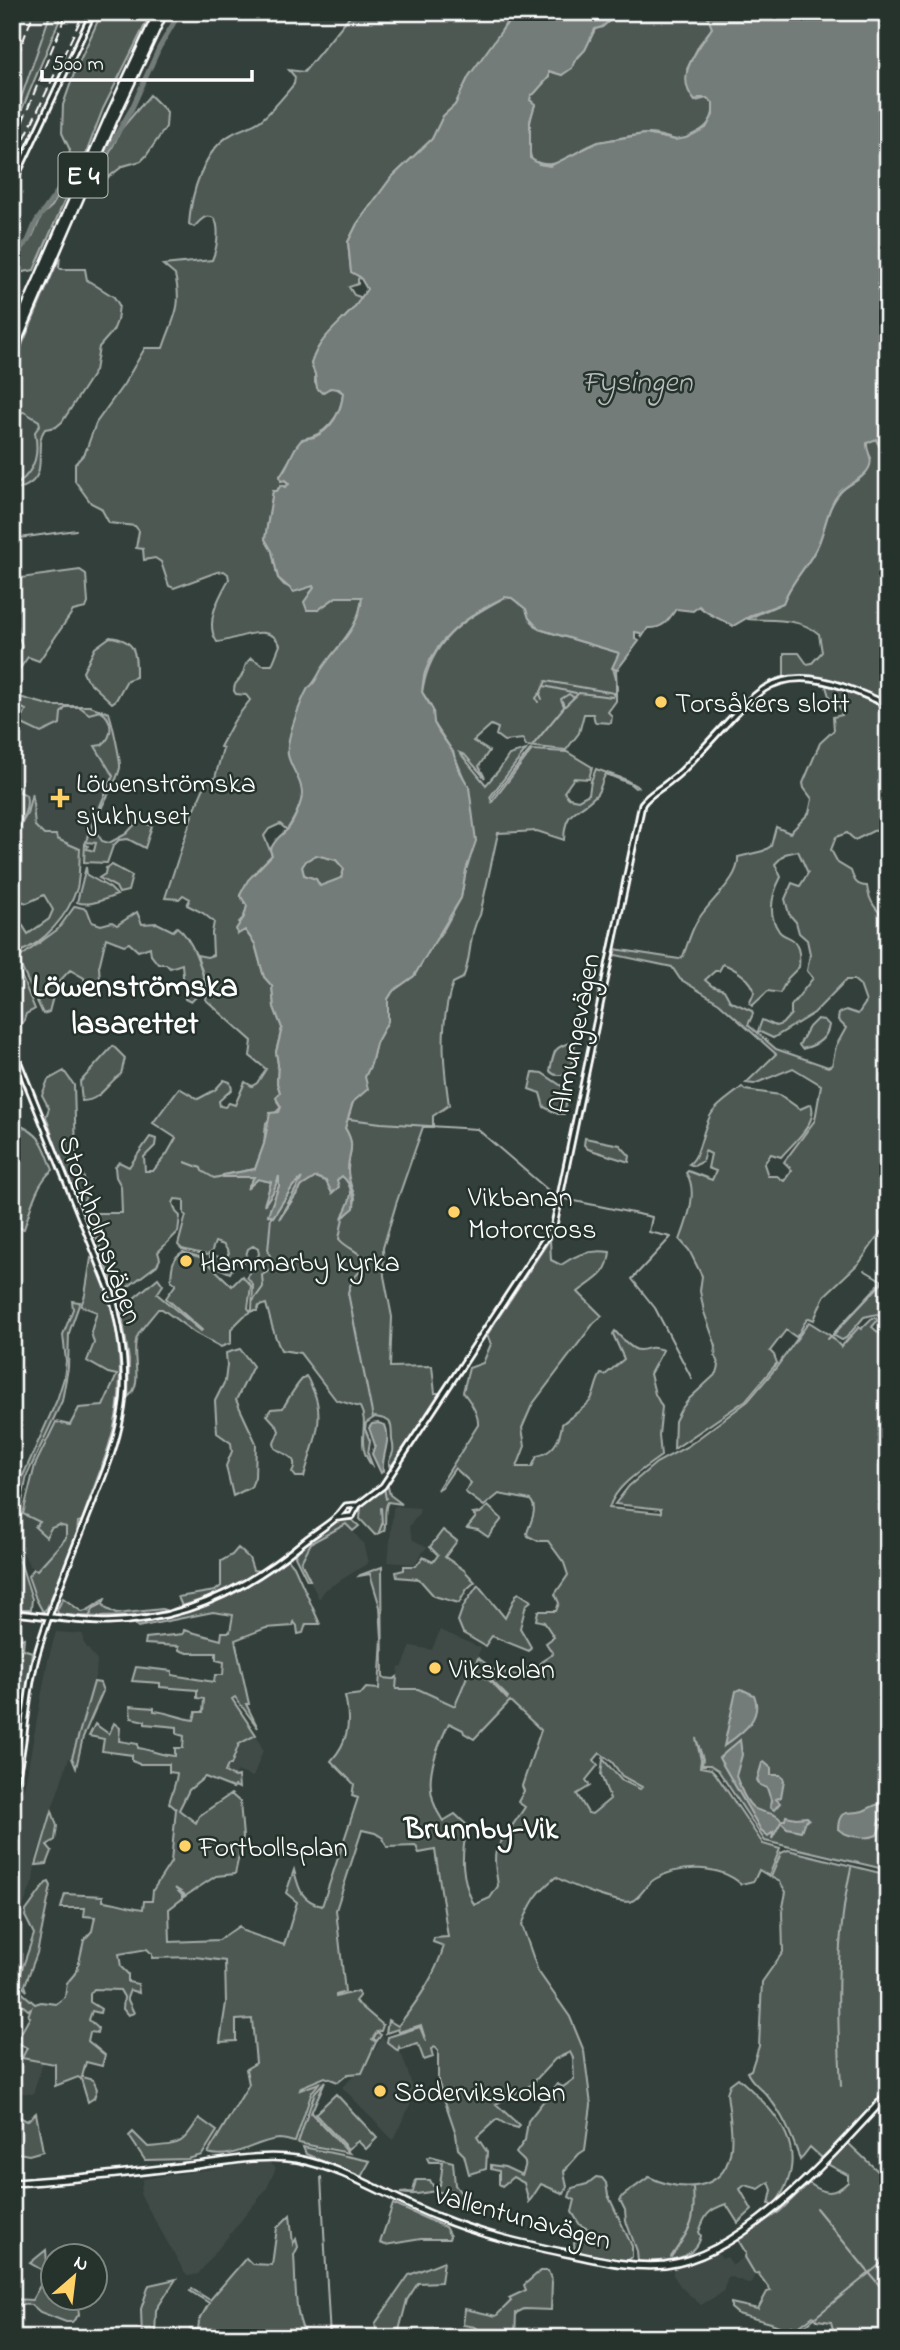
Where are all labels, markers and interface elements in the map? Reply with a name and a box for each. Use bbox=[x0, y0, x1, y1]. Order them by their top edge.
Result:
scale bar bbox=[42, 38, 252, 82]
text: 500 m bbox=[52, 50, 104, 80]
road number: E 4 bbox=[58, 152, 108, 198]
water label: Fysingen bbox=[582, 362, 694, 406]
place label: Torsåkers slott bbox=[675, 685, 850, 726]
marker: Torsåkers slott bbox=[653, 694, 669, 710]
place label: Löwenströmska sjukhuset bbox=[76, 765, 256, 838]
marker: Löwenströmska sjukhuset bbox=[50, 788, 70, 808]
street label: Almungevägen bbox=[542, 950, 613, 1117]
district label: Löwenströmska lasarettet bbox=[32, 965, 238, 1049]
street label: Stockholmsvägen bbox=[46, 1130, 152, 1330]
place label: Vikbanan Motorcross bbox=[467, 1179, 596, 1252]
marker: Vikbanan Motorcross bbox=[446, 1204, 462, 1220]
place label: Hammarby kyrka bbox=[200, 1244, 400, 1285]
marker: Hammarby kyrka bbox=[178, 1253, 194, 1269]
place label: Vikskolan bbox=[448, 1651, 555, 1692]
marker: Vikskolan bbox=[427, 1660, 443, 1676]
district label: Brunnby-Vik bbox=[402, 1809, 559, 1853]
place label: Fortbollsplan bbox=[198, 1829, 347, 1870]
marker: Fortbollsplan bbox=[177, 1838, 193, 1854]
place label: Södervikskolan bbox=[394, 2074, 565, 2115]
marker: Södervikskolan bbox=[372, 2083, 388, 2099]
street label: Vallentunavägen bbox=[428, 2176, 615, 2263]
north arrow bbox=[38, 2242, 108, 2312]
text: N bbox=[69, 2249, 93, 2279]

